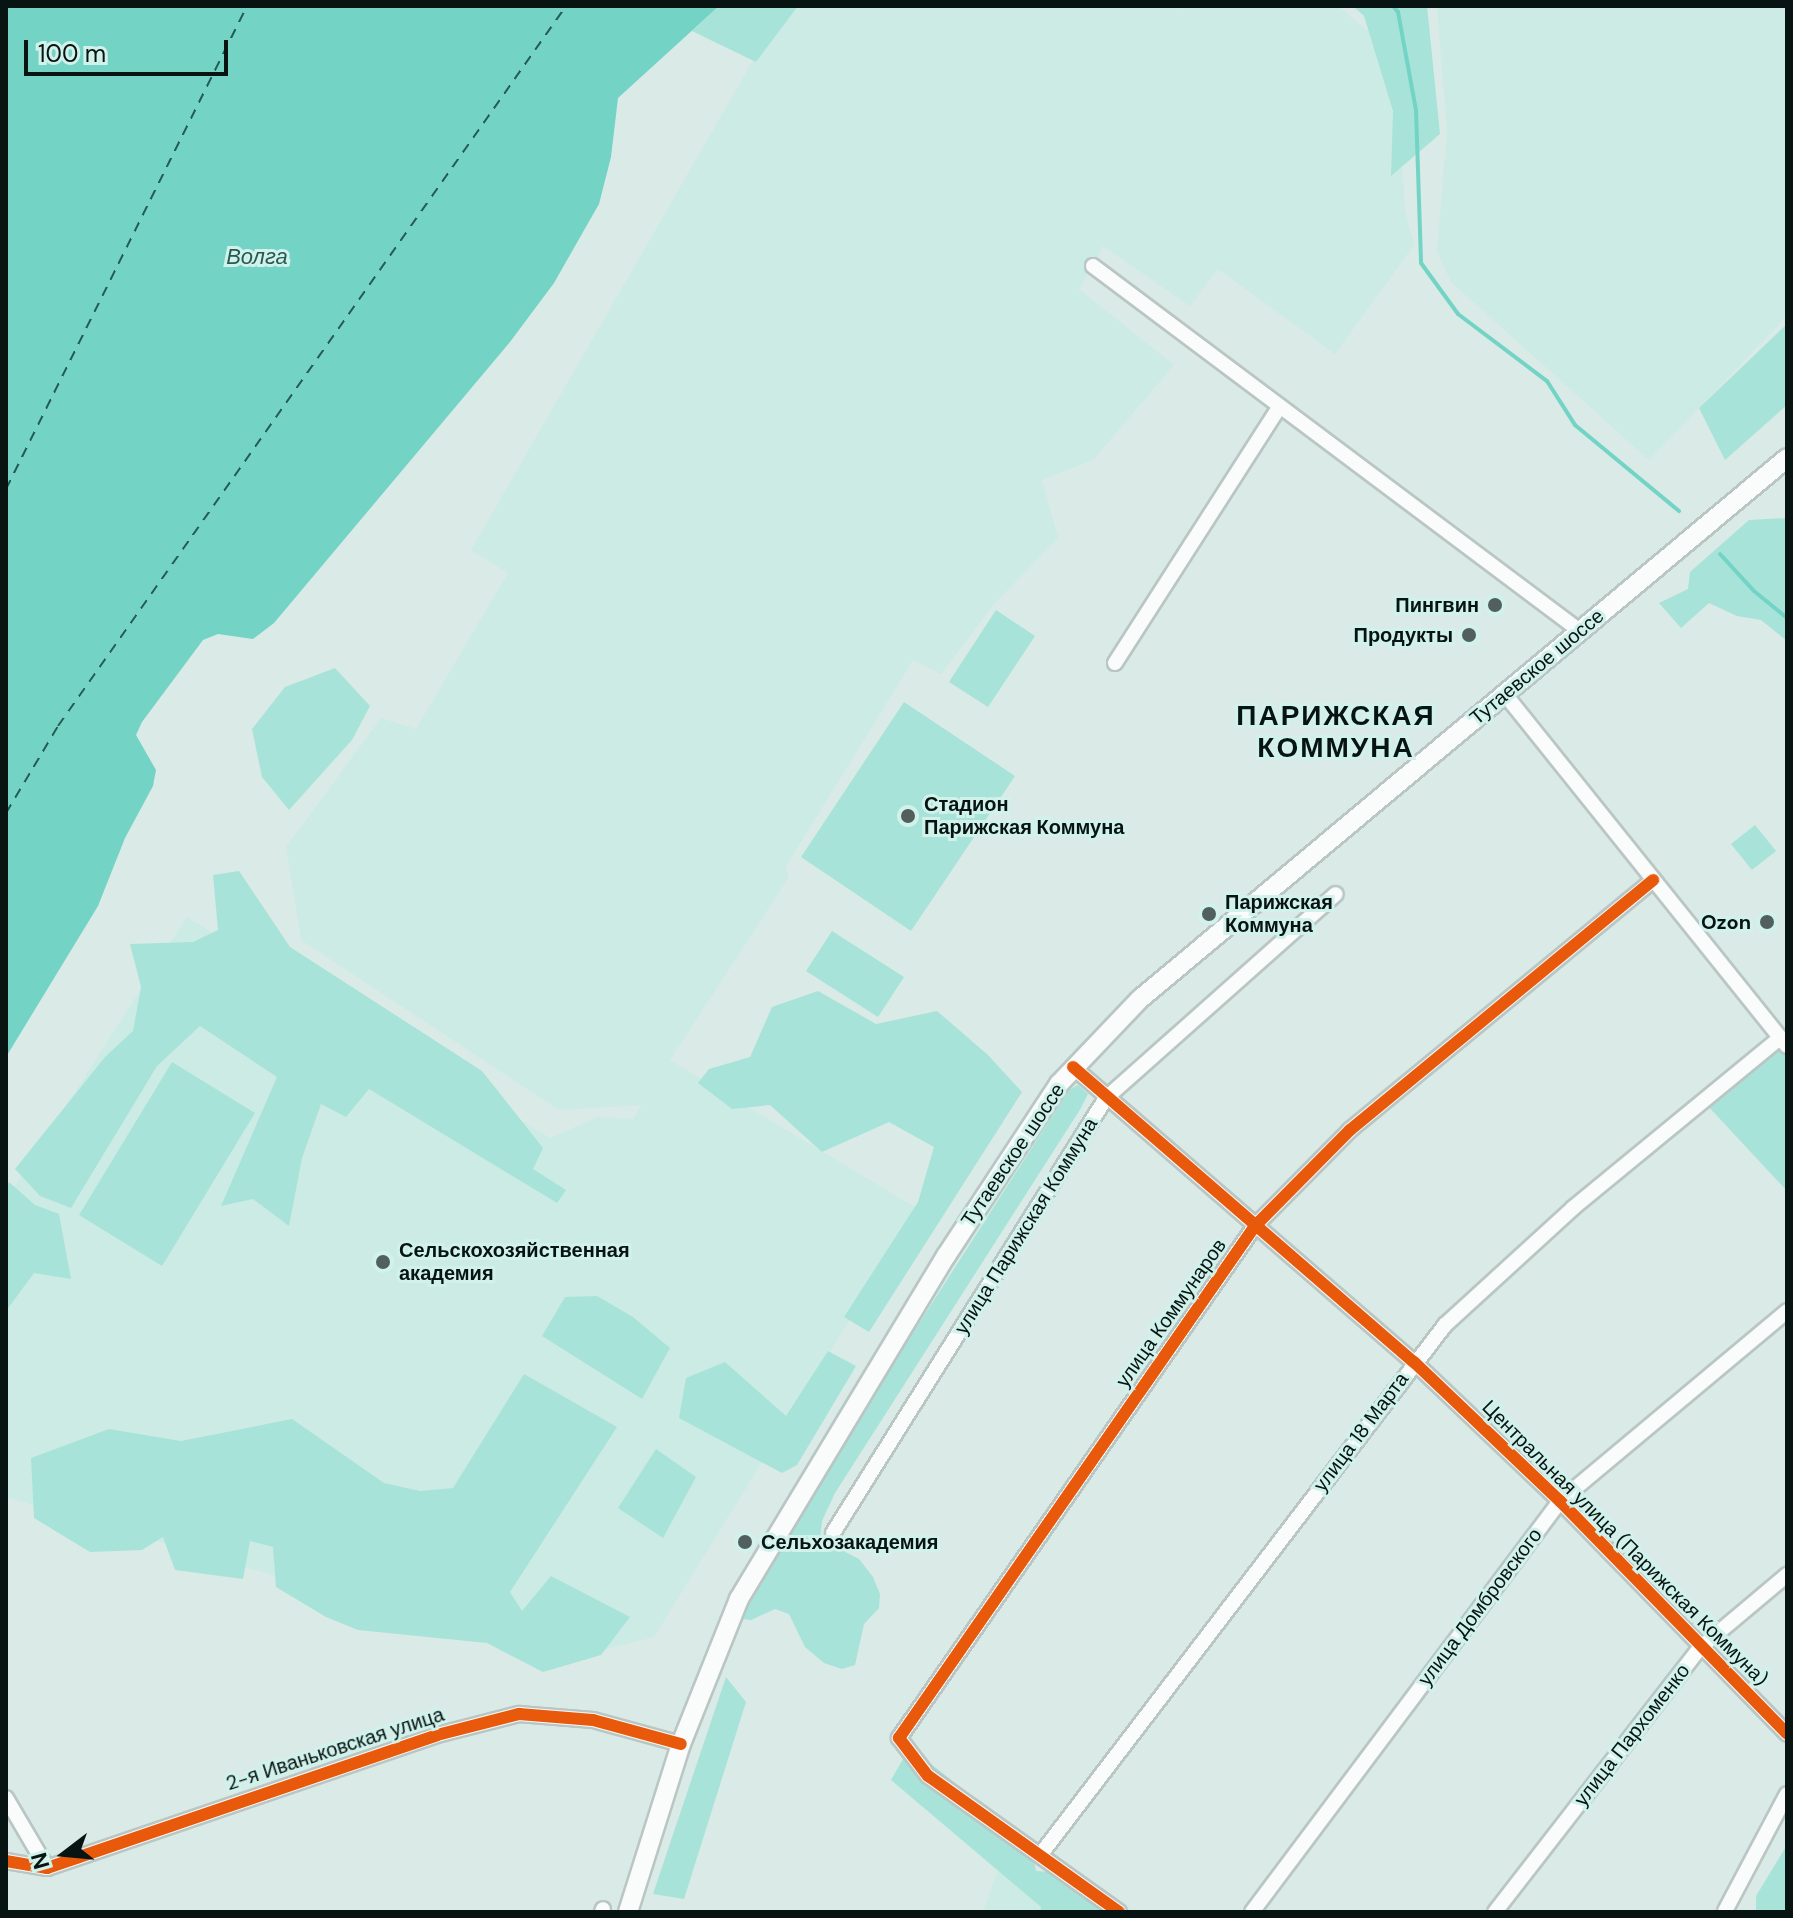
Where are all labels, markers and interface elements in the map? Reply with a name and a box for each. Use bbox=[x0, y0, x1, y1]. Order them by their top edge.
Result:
scale bar bbox=[28, 24, 232, 74]
text: 100 m bbox=[38, 38, 106, 69]
water label: Волга bbox=[226, 244, 288, 270]
place label: Пингвин bbox=[1395, 593, 1479, 617]
marker: Пингвин bbox=[1486, 596, 1504, 614]
street label: Тутаевское шоссе bbox=[1465, 604, 1609, 730]
place label: Продукты bbox=[1354, 623, 1453, 647]
marker: Продукты bbox=[1460, 626, 1478, 644]
district label: ПАРИЖСКАЯ КОММУНА bbox=[1236, 699, 1436, 765]
place label: Стадион Парижская Коммуна bbox=[924, 792, 1124, 839]
marker: Стадион Парижская Коммуна bbox=[899, 807, 917, 825]
place label: Парижская Коммуна bbox=[1225, 890, 1333, 937]
marker: Парижская Коммуна bbox=[1200, 905, 1218, 923]
place label: Ozon bbox=[1701, 910, 1751, 934]
marker: Ozon bbox=[1758, 913, 1776, 931]
street label: Тутаевское шоссе bbox=[956, 1079, 1070, 1231]
street label: улица Парижская Коммуна bbox=[949, 1113, 1103, 1339]
street label: улица Коммунаров bbox=[1111, 1234, 1231, 1392]
place label: Сельскохозяйственная академия bbox=[399, 1238, 630, 1285]
marker: Сельскохозяйственная академия bbox=[374, 1253, 392, 1271]
street label: улица 18 Марта bbox=[1308, 1368, 1414, 1496]
street label: Центральная улица (Парижская Коммуна) bbox=[1477, 1395, 1773, 1691]
street label: улица Домбровского bbox=[1413, 1524, 1547, 1690]
place label: Сельхозакадемия bbox=[761, 1530, 938, 1554]
marker: Сельхозакадемия bbox=[736, 1533, 754, 1551]
street label: улица Пархоменко bbox=[1569, 1659, 1695, 1811]
street label: 2-я Иваньковская улица bbox=[223, 1702, 447, 1796]
north arrow bbox=[24, 1814, 104, 1894]
text: N bbox=[24, 1849, 57, 1872]

